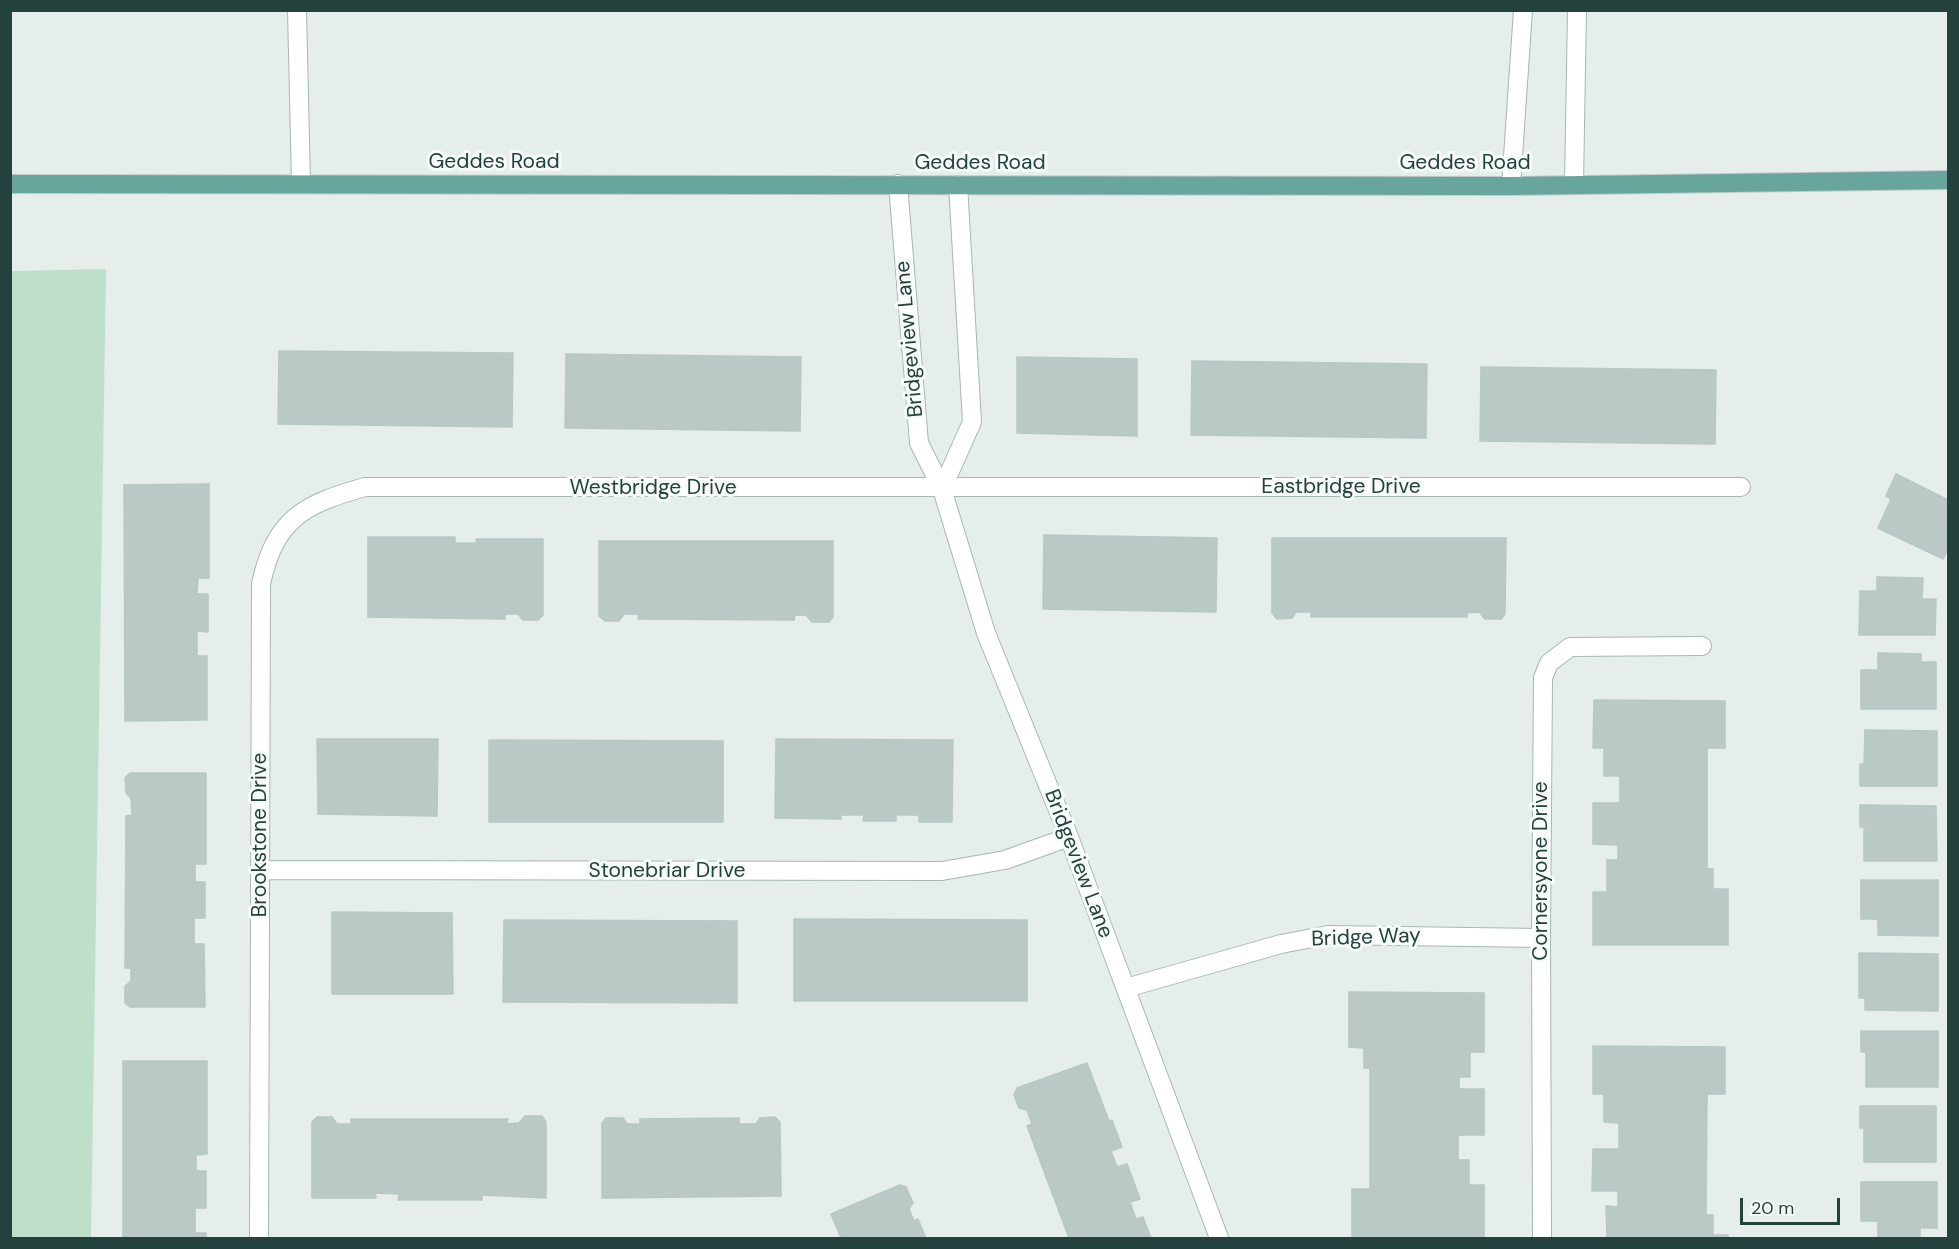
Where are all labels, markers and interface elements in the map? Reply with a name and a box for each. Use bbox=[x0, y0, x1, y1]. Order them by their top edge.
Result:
street label: Geddes Road bbox=[428, 149, 560, 175]
street label: Geddes Road bbox=[914, 150, 1046, 176]
street label: Geddes Road bbox=[1399, 150, 1531, 176]
street label: Bridgeview Lane bbox=[891, 260, 929, 418]
street label: Eastbridge Drive bbox=[1261, 474, 1421, 500]
street label: Westbridge Drive bbox=[569, 475, 737, 501]
street label: Brookstone Drive bbox=[247, 753, 273, 917]
street label: Cornersyone Drive bbox=[1528, 781, 1554, 961]
street label: Bridgeview Lane bbox=[1038, 786, 1118, 942]
street label: Stonebriar Drive bbox=[588, 858, 746, 884]
street label: Bridge Way bbox=[1311, 923, 1421, 953]
scale bar bbox=[1743, 1186, 1844, 1224]
text: 20 m bbox=[1751, 1196, 1794, 1220]

